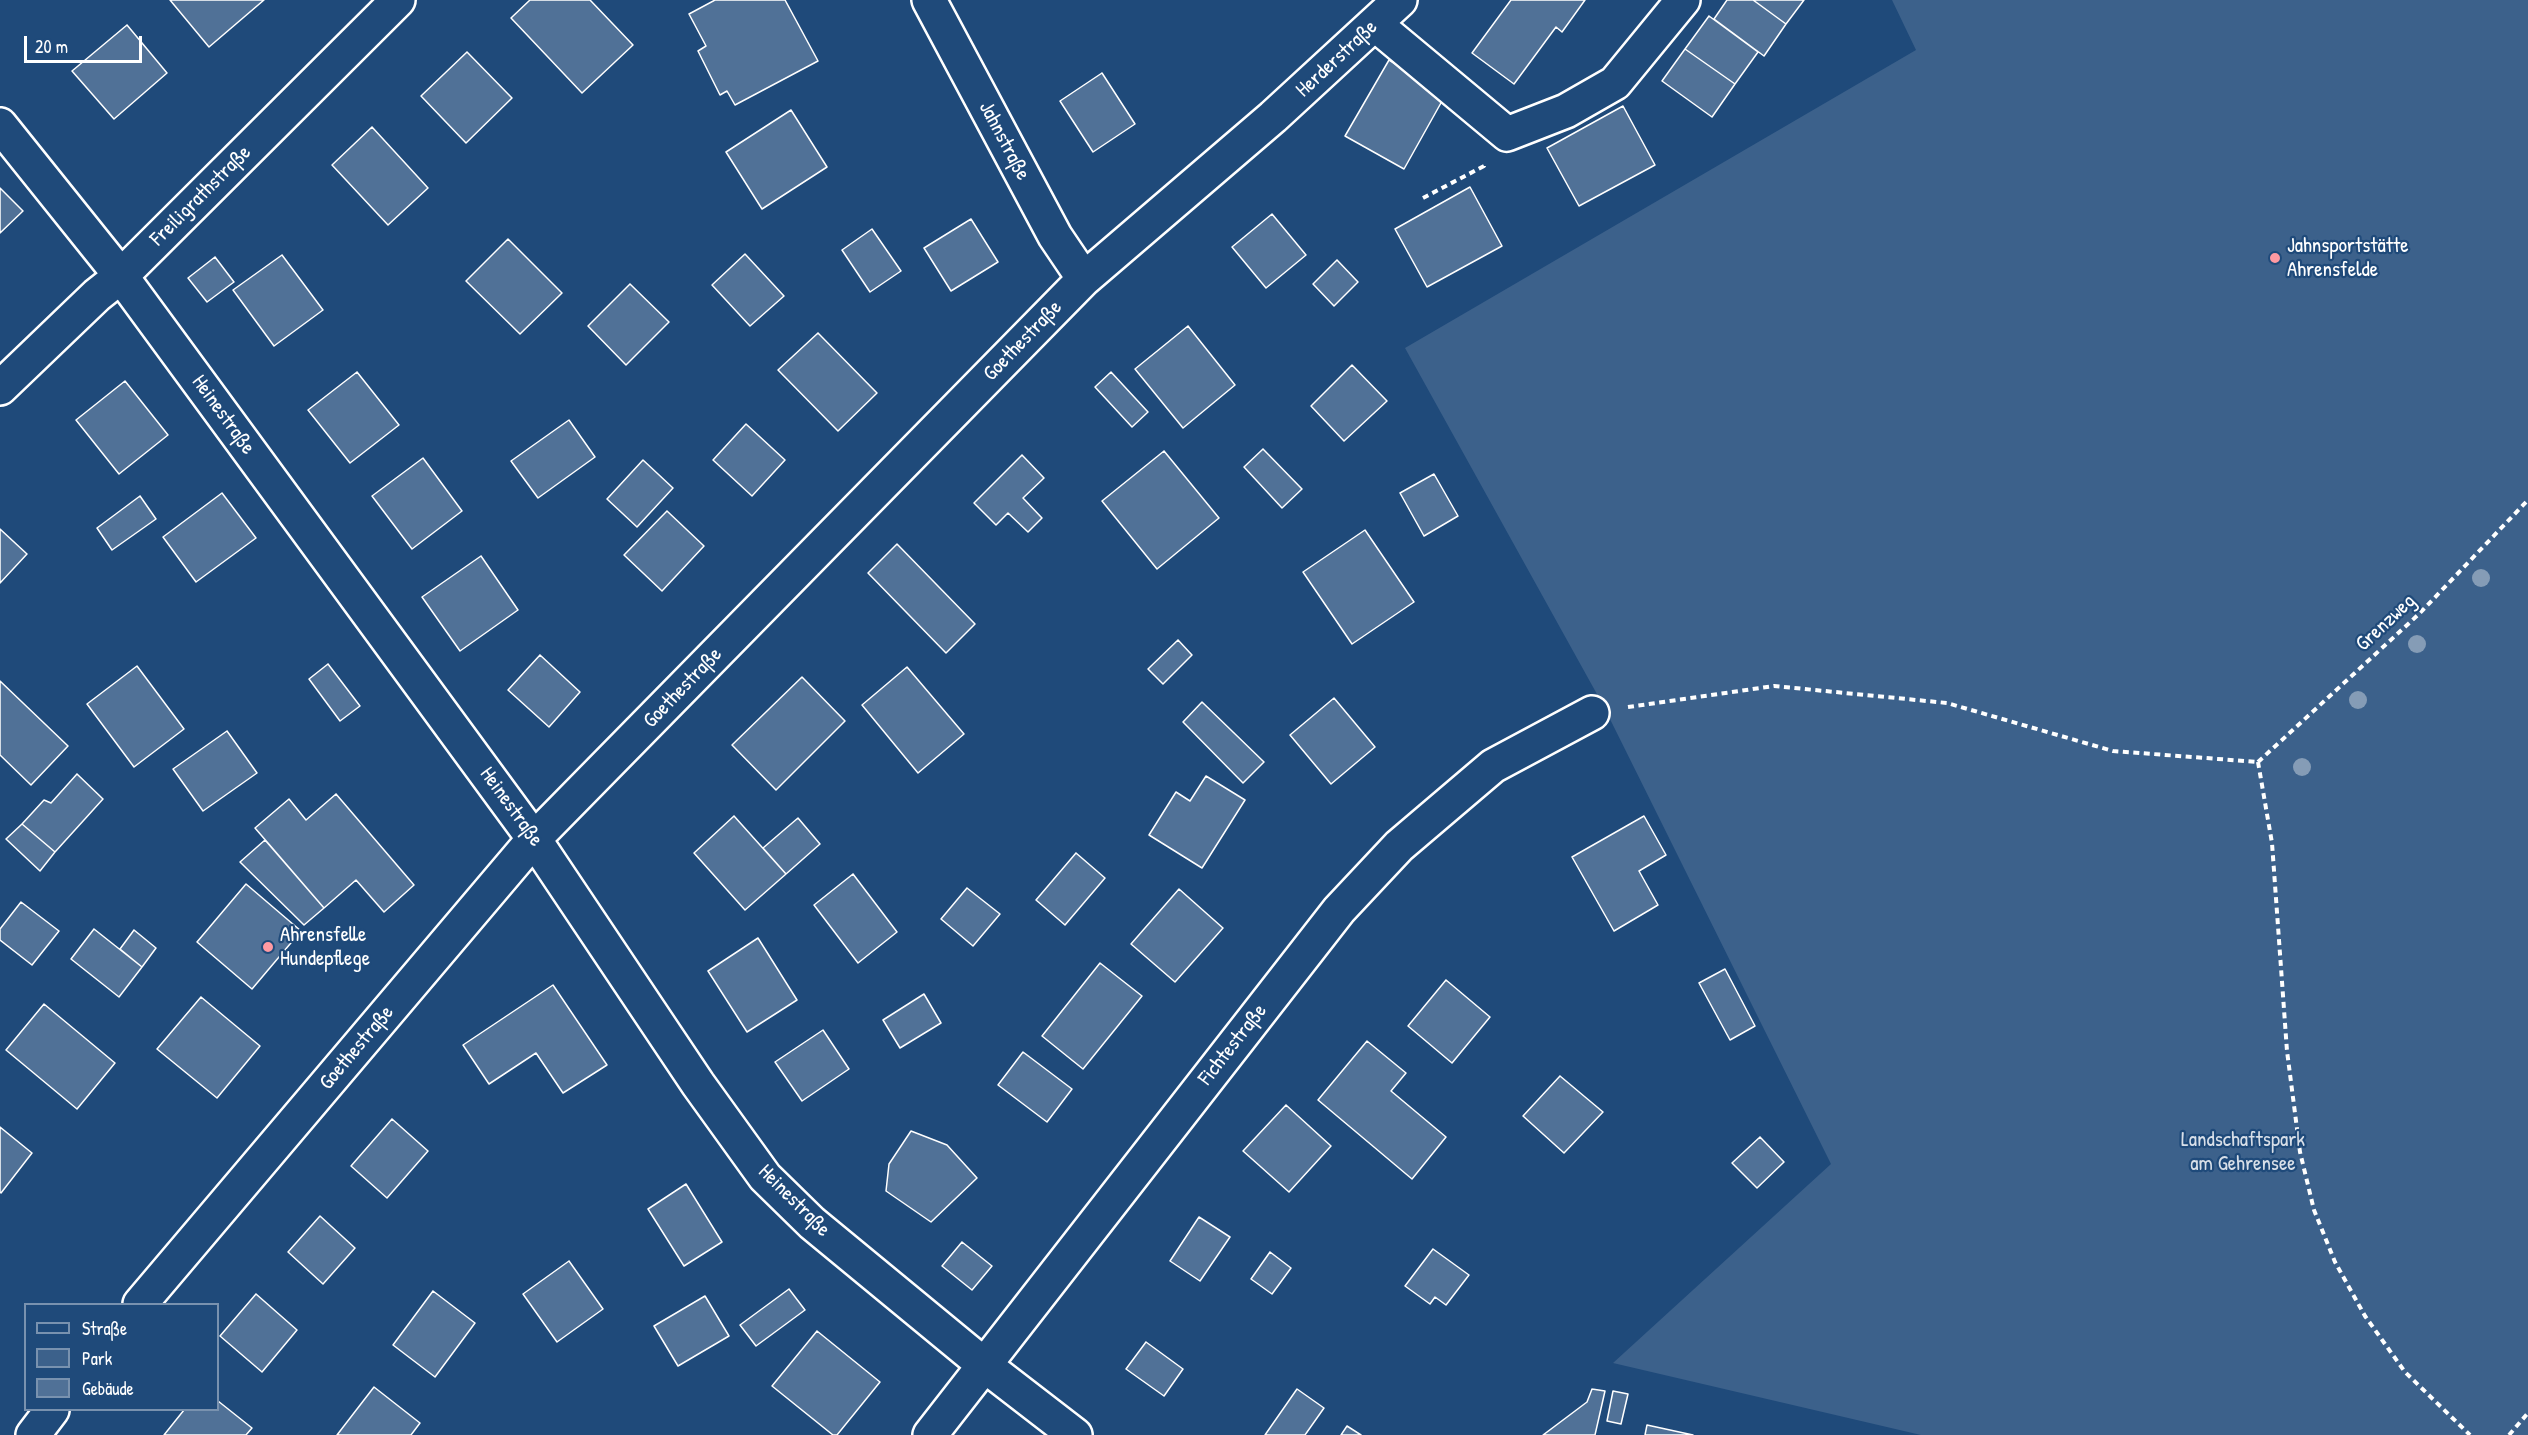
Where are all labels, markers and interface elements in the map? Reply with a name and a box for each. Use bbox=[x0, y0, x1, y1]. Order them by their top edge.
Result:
street label: Herderstraße bbox=[1291, 15, 1383, 103]
scale bar bbox=[27, 24, 146, 62]
text: 20 m bbox=[35, 34, 68, 59]
street label: Jahnstraße bbox=[973, 97, 1035, 185]
street label: Freiligrathstraße bbox=[145, 140, 257, 252]
place label: Jahnsportstätte Ahrensfelde bbox=[2287, 233, 2409, 283]
marker: Jahnsportstätte Ahrensfelde bbox=[2268, 251, 2282, 265]
street label: Goethestraße bbox=[978, 295, 1068, 387]
street label: Heinestraße bbox=[186, 370, 260, 460]
street label: Grenzweg bbox=[2351, 589, 2421, 657]
street label: Goethestraße bbox=[638, 642, 728, 734]
street label: Heinestraße bbox=[474, 762, 548, 852]
place label: Ahrensfelle Hundepflege bbox=[280, 922, 370, 972]
marker: Ahrensfelle Hundepflege bbox=[261, 940, 275, 954]
street label: Fichtestraße bbox=[1193, 999, 1273, 1091]
street label: Goethestraße bbox=[314, 1001, 400, 1095]
park label: Landschaftspark am Gehrensee bbox=[2181, 1127, 2305, 1177]
street label: Heinestraße bbox=[753, 1160, 835, 1242]
legend bbox=[24, 1303, 219, 1411]
text: Straße bbox=[82, 1316, 127, 1341]
text: Park bbox=[82, 1346, 112, 1371]
text: Gebäude bbox=[82, 1376, 134, 1401]

